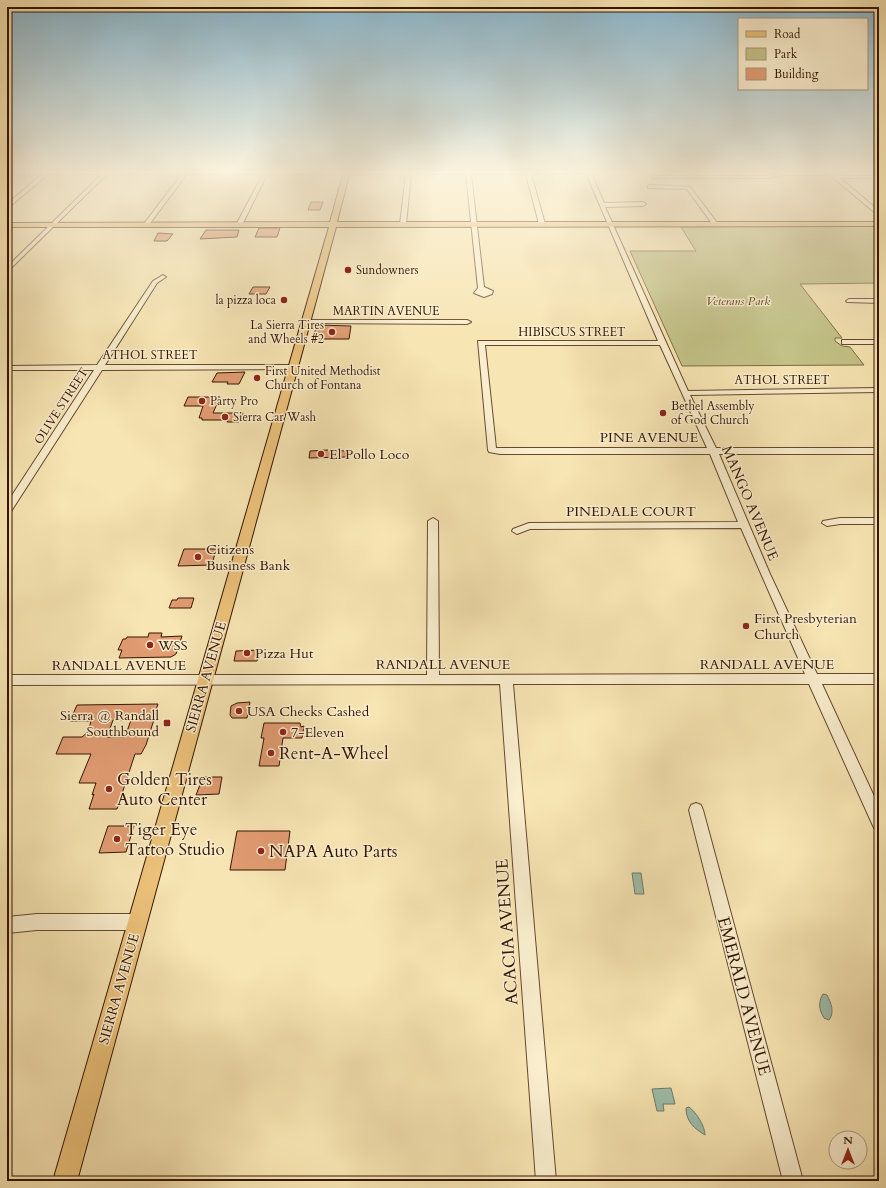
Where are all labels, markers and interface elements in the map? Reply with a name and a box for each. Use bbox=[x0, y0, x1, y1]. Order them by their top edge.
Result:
legend bbox=[738, 18, 868, 90]
text: Road bbox=[774, 26, 801, 42]
text: Park bbox=[774, 46, 798, 62]
text: Building bbox=[774, 66, 819, 82]
place label: Sundowners bbox=[356, 262, 419, 278]
marker: Sundowners bbox=[343, 265, 353, 275]
place label: la pizza loca bbox=[215, 292, 277, 308]
park label: Veterans Park bbox=[706, 293, 770, 309]
marker: la pizza loca bbox=[279, 295, 289, 305]
street label: MARTIN AVENUE bbox=[333, 303, 439, 319]
place label: La Sierra Tires and Wheels #2 bbox=[248, 317, 324, 347]
street label: HIBISCUS STREET bbox=[518, 324, 626, 340]
marker: La Sierra Tires and Wheels #2 bbox=[327, 327, 337, 337]
street label: ATHOL STREET bbox=[103, 347, 198, 363]
place label: First United Methodist Church of Fontana bbox=[265, 363, 381, 393]
street label: OLIVE STREET bbox=[30, 365, 92, 447]
street label: ATHOL STREET bbox=[735, 372, 830, 388]
marker: First United Methodist Church of Fontana bbox=[252, 373, 262, 383]
place label: Party Pro bbox=[210, 393, 258, 409]
marker: Party Pro bbox=[197, 396, 207, 406]
place label: Bethel Assembly of God Church bbox=[671, 398, 755, 428]
marker: Bethel Assembly of God Church bbox=[658, 408, 668, 418]
place label: Sierra Car Wash bbox=[233, 409, 316, 425]
marker: Sierra Car Wash bbox=[220, 412, 230, 422]
street label: PINE AVENUE bbox=[600, 428, 699, 447]
street label: MANGO AVENUE bbox=[717, 443, 783, 564]
place label: El Pollo Loco bbox=[329, 445, 410, 464]
marker: El Pollo Loco bbox=[316, 449, 326, 459]
street label: PINEDALE COURT bbox=[566, 502, 696, 521]
place label: Citizens Business Bank bbox=[206, 540, 291, 575]
marker: Citizens Business Bank bbox=[193, 552, 203, 562]
place label: First Presbyterian Church bbox=[754, 609, 857, 644]
street label: SIERRA AVENUE bbox=[181, 619, 231, 735]
marker: First Presbyterian Church bbox=[741, 621, 751, 631]
place label: WSS bbox=[157, 636, 188, 655]
marker: WSS bbox=[145, 640, 155, 650]
place label: Pizza Hut bbox=[255, 644, 314, 663]
marker: Pizza Hut bbox=[242, 648, 252, 658]
street label: RANDALL AVENUE bbox=[376, 655, 511, 674]
street label: RANDALL AVENUE bbox=[700, 655, 835, 674]
street label: RANDALL AVENUE bbox=[52, 656, 187, 675]
place label: USA Checks Cashed bbox=[247, 702, 370, 721]
place label: Sierra @ Randall Southbound bbox=[60, 706, 160, 741]
marker: USA Checks Cashed bbox=[234, 706, 244, 716]
marker: Sierra @ Randall Southbound bbox=[162, 718, 172, 728]
place label: 7-Eleven bbox=[291, 723, 344, 742]
marker: 7-Eleven bbox=[278, 727, 288, 737]
place label: Rent-A-Wheel bbox=[279, 742, 389, 765]
marker: Rent-A-Wheel bbox=[266, 748, 276, 758]
place label: Golden Tires Auto Center bbox=[117, 768, 212, 811]
marker: Golden Tires Auto Center bbox=[104, 784, 114, 794]
place label: Tiger Eye Tattoo Studio bbox=[125, 818, 225, 861]
marker: Tiger Eye Tattoo Studio bbox=[112, 834, 122, 844]
place label: NAPA Auto Parts bbox=[269, 840, 398, 863]
marker: NAPA Auto Parts bbox=[256, 846, 266, 856]
street label: ACACIA AVENUE bbox=[490, 858, 524, 1006]
street label: EMERALD AVENUE bbox=[712, 914, 776, 1078]
street label: SIERRA AVENUE bbox=[94, 931, 144, 1047]
north arrow bbox=[828, 1130, 868, 1170]
text: N bbox=[843, 1133, 853, 1148]

